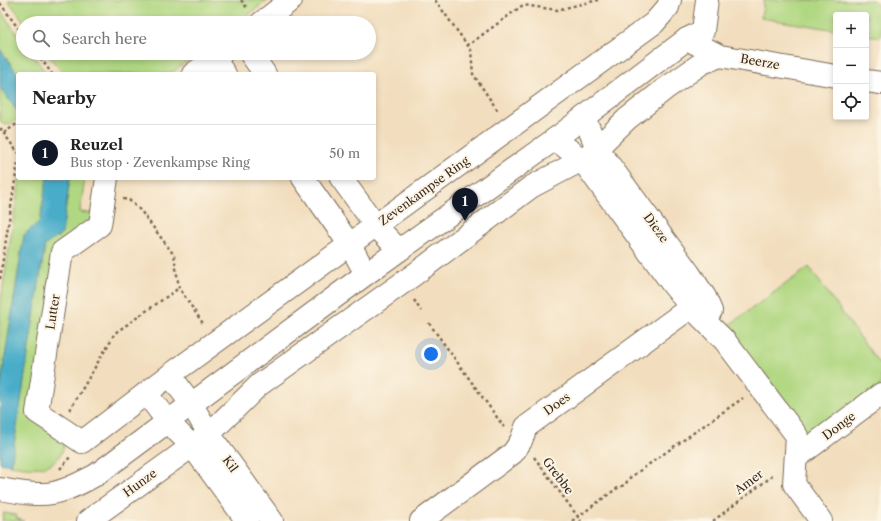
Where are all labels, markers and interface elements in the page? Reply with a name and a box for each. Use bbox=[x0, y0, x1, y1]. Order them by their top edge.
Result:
map controls bbox=[833, 12, 869, 120]
button: + bbox=[833, 12, 869, 48]
search box bbox=[16, 16, 376, 60]
icon: search bbox=[30, 27, 52, 49]
text: Search here bbox=[62, 29, 147, 48]
button: − bbox=[833, 48, 869, 84]
street label: Beerze bbox=[739, 51, 781, 72]
button: locate bbox=[833, 84, 869, 120]
text: Nearby bbox=[32, 88, 96, 108]
text: Reuzel bbox=[70, 135, 123, 154]
text: 1 bbox=[42, 145, 48, 161]
text: 50 m bbox=[329, 145, 360, 161]
street label: Zevenkampse Ring bbox=[376, 152, 472, 228]
text: Bus stop · Zevenkampse Ring bbox=[70, 154, 250, 170]
pin: 1 bbox=[452, 188, 478, 221]
street label: Dieze bbox=[641, 210, 672, 246]
street label: Lutter bbox=[42, 293, 63, 331]
your location bbox=[421, 344, 441, 364]
street label: Does bbox=[541, 389, 573, 418]
street label: Donge bbox=[819, 408, 858, 443]
street label: Kil bbox=[219, 453, 242, 475]
street label: Grebbe bbox=[540, 454, 577, 497]
street label: Hunze bbox=[120, 465, 160, 500]
street label: Amer bbox=[731, 466, 766, 498]

